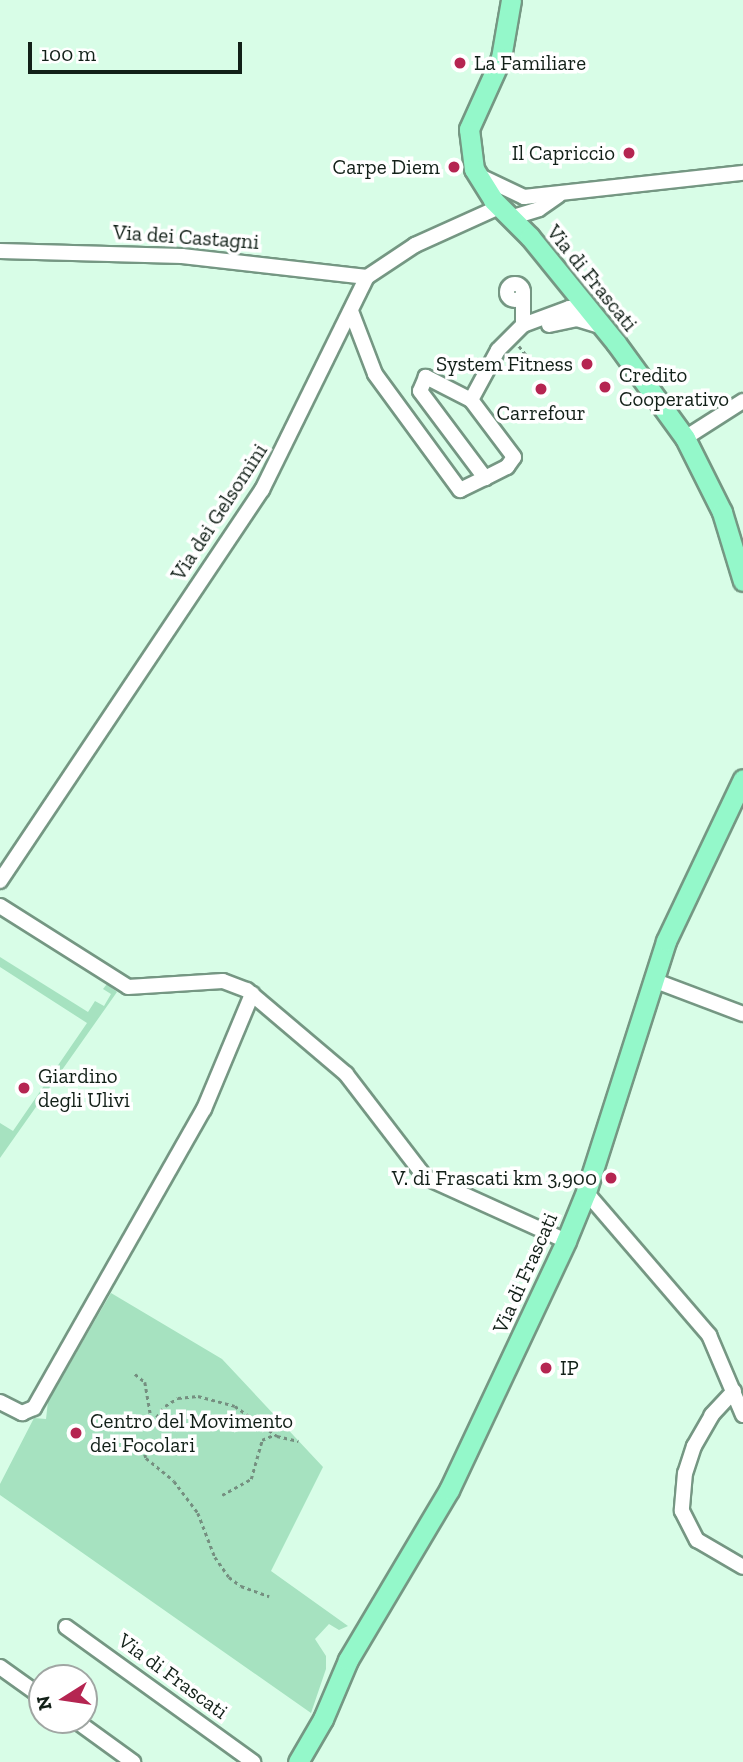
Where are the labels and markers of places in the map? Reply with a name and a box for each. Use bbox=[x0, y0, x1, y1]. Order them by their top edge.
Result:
place label: La Familiare bbox=[474, 50, 586, 76]
marker: La Familiare bbox=[452, 55, 468, 71]
place label: Il Capriccio bbox=[512, 140, 615, 166]
marker: Il Capriccio bbox=[621, 145, 637, 161]
place label: Carpe Diem bbox=[333, 154, 440, 180]
marker: Carpe Diem bbox=[446, 159, 462, 175]
place label: System Fitness bbox=[436, 351, 573, 377]
marker: System Fitness bbox=[579, 356, 595, 372]
place label: Credito Cooperativo bbox=[619, 362, 729, 412]
marker: Credito Cooperativo bbox=[597, 379, 613, 395]
marker: Carrefour bbox=[533, 381, 549, 397]
place label: Carrefour bbox=[496, 400, 586, 426]
place label: Giardino degli Ulivi bbox=[38, 1063, 130, 1113]
marker: Giardino degli Ulivi bbox=[16, 1080, 32, 1096]
place label: V. di Frascati km 3,900 bbox=[392, 1165, 597, 1191]
marker: V. di Frascati km 3,900 bbox=[603, 1170, 619, 1186]
place label: IP bbox=[560, 1355, 579, 1381]
marker: IP bbox=[538, 1360, 554, 1376]
place label: Centro del Movimento dei Focolari bbox=[90, 1408, 293, 1458]
marker: Centro del Movimento dei Focolari bbox=[68, 1425, 84, 1441]

